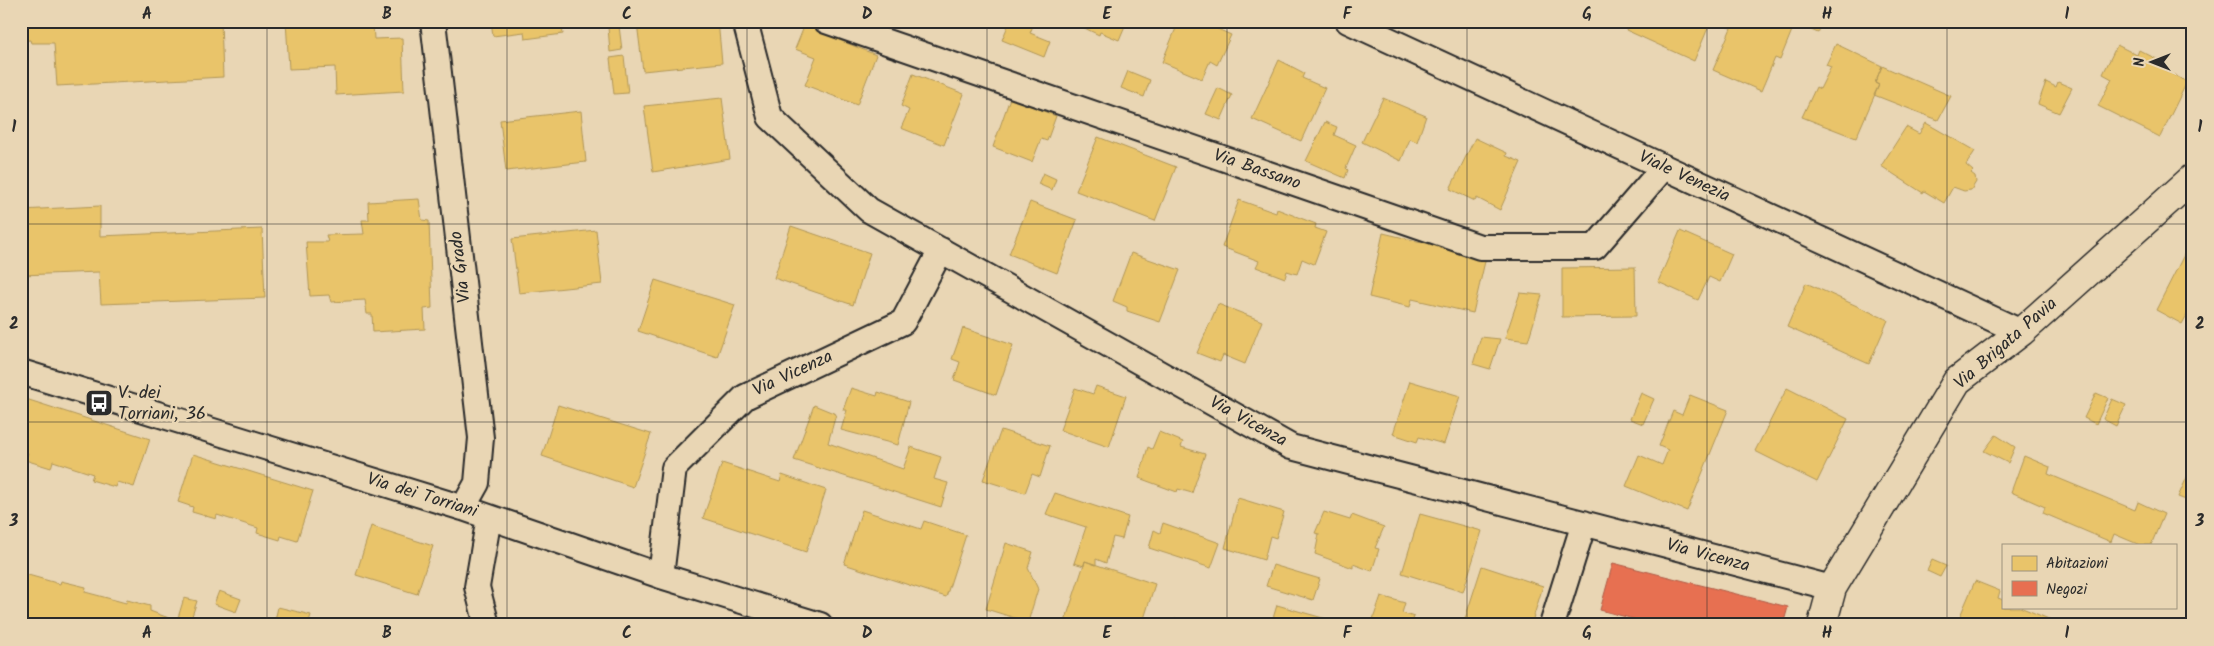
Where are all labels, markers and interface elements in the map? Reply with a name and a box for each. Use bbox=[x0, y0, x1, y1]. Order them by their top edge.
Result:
text: A bbox=[142, 2, 152, 27]
text: B bbox=[382, 2, 392, 27]
text: C bbox=[622, 2, 632, 27]
text: D bbox=[862, 2, 873, 27]
text: E bbox=[1103, 2, 1113, 27]
text: F bbox=[1343, 2, 1353, 27]
text: G bbox=[1582, 2, 1592, 27]
text: H bbox=[1822, 2, 1832, 27]
text: I bbox=[2065, 2, 2070, 27]
north arrow bbox=[2126, 38, 2176, 88]
text: N bbox=[2129, 57, 2151, 66]
text: 1 bbox=[12, 115, 17, 140]
text: 1 bbox=[2198, 115, 2203, 140]
street label: Via Bassano bbox=[1209, 141, 1305, 199]
street label: Viale Venezia bbox=[1633, 143, 1735, 211]
street label: Via Grado bbox=[442, 229, 480, 305]
street label: Via Brigata Pavia bbox=[1948, 291, 2064, 397]
text: 2 bbox=[9, 312, 19, 337]
text: 2 bbox=[2195, 312, 2205, 337]
street label: Via Vicenza bbox=[748, 343, 838, 405]
place label: V. dei Torriani, 36 bbox=[118, 379, 206, 429]
bus stop icon: V. dei Torriani, 36 bbox=[84, 388, 114, 418]
street label: Via Vicenza bbox=[1204, 389, 1292, 455]
street label: Via dei Torriani bbox=[363, 465, 482, 527]
text: 3 bbox=[9, 509, 19, 534]
text: 3 bbox=[2195, 509, 2205, 534]
street label: Via Vicenza bbox=[1663, 531, 1753, 581]
legend bbox=[2002, 544, 2176, 608]
text: Abitazioni bbox=[2046, 552, 2109, 576]
text: Negozi bbox=[2046, 578, 2088, 602]
text: A bbox=[142, 621, 152, 646]
text: B bbox=[382, 621, 392, 646]
text: C bbox=[622, 621, 632, 646]
text: D bbox=[862, 621, 873, 646]
text: E bbox=[1103, 621, 1113, 646]
text: F bbox=[1343, 621, 1353, 646]
text: G bbox=[1582, 621, 1592, 646]
text: H bbox=[1822, 621, 1832, 646]
text: I bbox=[2065, 621, 2070, 646]

